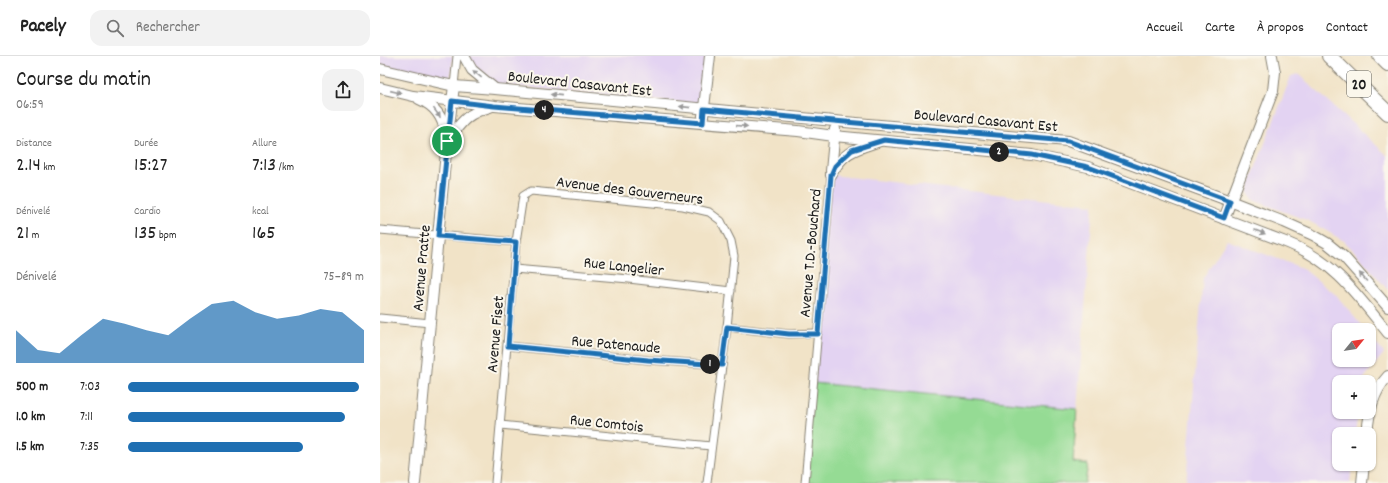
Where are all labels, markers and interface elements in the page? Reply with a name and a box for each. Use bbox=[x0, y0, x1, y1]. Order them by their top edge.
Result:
search box bbox=[90, 10, 370, 46]
text: Pacely bbox=[20, 14, 66, 41]
icon: search bbox=[104, 17, 126, 39]
text: Rechercher bbox=[136, 17, 200, 39]
text: Accueil bbox=[1146, 18, 1183, 38]
text: Carte bbox=[1205, 18, 1235, 38]
text: À propos bbox=[1257, 18, 1304, 38]
text: Contact bbox=[1326, 18, 1368, 38]
text: Course du matin bbox=[16, 65, 151, 96]
street label: Boulevard Casavant Est bbox=[507, 66, 653, 103]
button: share bbox=[322, 69, 364, 111]
one-way arrow bbox=[472, 70, 482, 79]
road number: 20 bbox=[1347, 71, 1371, 97]
one-way arrow bbox=[390, 89, 403, 95]
one-way arrow bbox=[550, 91, 562, 98]
text: 06:59 bbox=[16, 96, 44, 115]
pin: 4 bbox=[534, 100, 554, 120]
text: 4 bbox=[542, 102, 546, 118]
one-way arrow bbox=[679, 104, 691, 111]
street label: Boulevard Casavant Est bbox=[913, 104, 1059, 139]
one-way arrow bbox=[433, 107, 441, 118]
one-way arrow bbox=[736, 123, 748, 130]
pin bbox=[430, 124, 464, 158]
icon: arrive bbox=[436, 130, 458, 152]
text: Distance bbox=[16, 136, 52, 152]
text: Durée bbox=[134, 136, 158, 152]
text: Allure bbox=[252, 136, 277, 152]
pin: 2 bbox=[989, 142, 1009, 162]
text: 2 bbox=[997, 144, 1001, 160]
text: 2.14 bbox=[16, 152, 41, 180]
text: 15:27 bbox=[134, 152, 167, 180]
text: 7:13 bbox=[252, 152, 276, 180]
text: km bbox=[41, 160, 55, 176]
text: /km bbox=[276, 160, 294, 176]
street label: Avenue des Gouverneurs bbox=[555, 171, 705, 212]
street label: Avenue T.D.-Bouchard bbox=[794, 188, 829, 319]
text: Dénivelé bbox=[16, 204, 50, 220]
text: Cardio bbox=[134, 204, 161, 220]
text: kcal bbox=[252, 204, 269, 220]
text: 21 bbox=[16, 220, 29, 248]
text: 135 bbox=[134, 220, 157, 248]
text: 165 bbox=[252, 220, 275, 248]
street label: Avenue Pratte bbox=[407, 224, 438, 313]
text: m bbox=[29, 228, 39, 244]
text: bpm bbox=[157, 228, 176, 244]
one-way arrow bbox=[1255, 230, 1267, 236]
street label: Rue Langelier bbox=[582, 252, 665, 283]
text: Dénivelé bbox=[16, 268, 57, 287]
text: 75–89 m bbox=[323, 268, 364, 287]
one-way arrow bbox=[1358, 272, 1367, 282]
street label: Avenue Fiset bbox=[482, 295, 511, 374]
north arrow bbox=[1332, 323, 1376, 367]
map controls bbox=[1332, 323, 1376, 471]
street label: Rue Patenaude bbox=[570, 330, 661, 361]
pin: 1 bbox=[700, 354, 720, 374]
text: 1 bbox=[709, 356, 711, 372]
button: + bbox=[1332, 375, 1376, 419]
text: 500 m bbox=[16, 378, 48, 397]
text: 7:03 bbox=[80, 378, 100, 397]
text: 1.0 km bbox=[16, 408, 45, 427]
text: 7:11 bbox=[80, 408, 93, 427]
street label: Rue Comtois bbox=[569, 409, 645, 440]
button: − bbox=[1332, 427, 1376, 471]
text: 1.5 km bbox=[16, 438, 44, 457]
text: 7:35 bbox=[80, 438, 99, 457]

